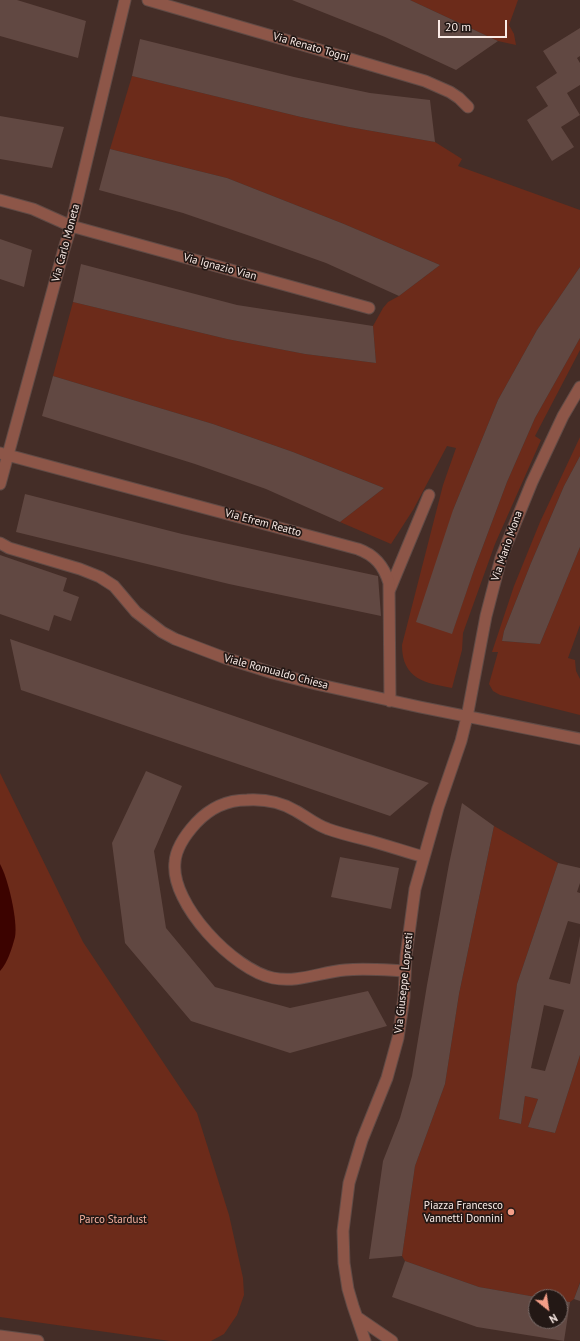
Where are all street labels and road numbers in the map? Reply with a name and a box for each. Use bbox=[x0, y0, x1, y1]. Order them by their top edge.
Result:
street label: Via Renato Togni bbox=[271, 30, 351, 64]
street label: Via Carlo Moneta bbox=[49, 203, 83, 283]
street label: Via Ignazio Vian bbox=[182, 251, 258, 283]
street label: Via Efrem Reatto bbox=[223, 506, 303, 540]
street label: Via Mario Mona bbox=[489, 509, 525, 583]
street label: Viale Romualdo Chiesa bbox=[222, 652, 330, 692]
street label: Via Giuseppe Lopresti bbox=[392, 932, 416, 1034]

